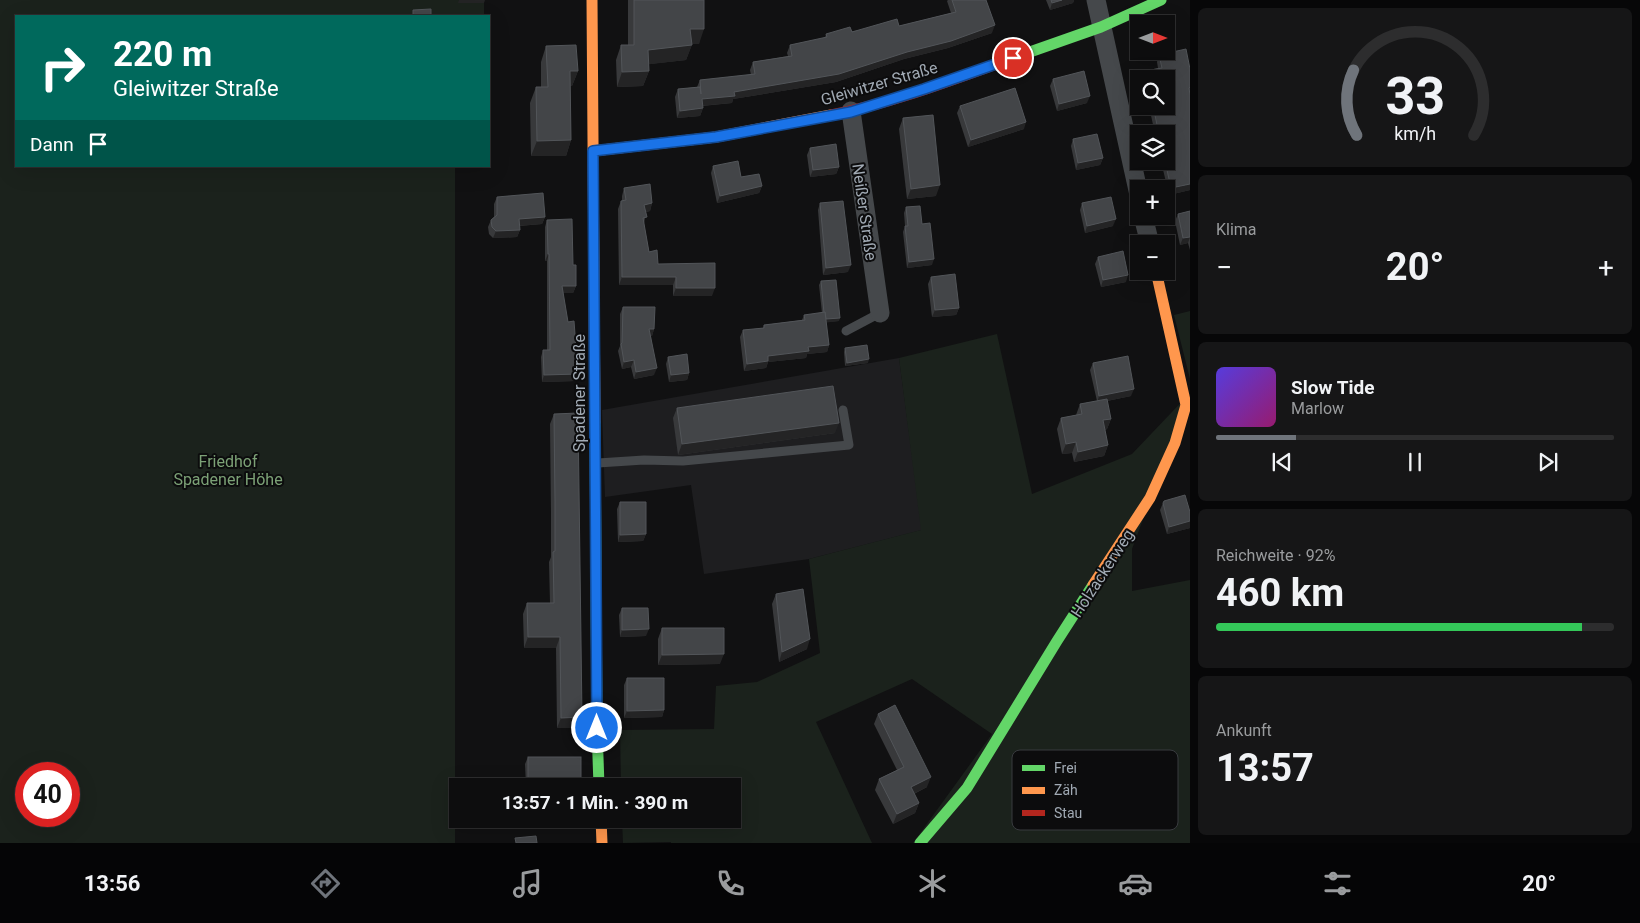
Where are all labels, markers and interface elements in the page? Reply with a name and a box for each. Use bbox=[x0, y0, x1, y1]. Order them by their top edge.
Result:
north arrow bbox=[1130, 15, 1175, 60]
map controls bbox=[1130, 15, 1175, 280]
text: 220 m bbox=[113, 34, 212, 75]
icon: right bbox=[30, 35, 95, 100]
pin bbox=[992, 37, 1034, 79]
icon: arrive bbox=[999, 44, 1027, 72]
street label: Gleiwitzer Straße bbox=[819, 58, 940, 109]
text: 33 bbox=[1385, 66, 1445, 127]
button: search bbox=[1130, 70, 1175, 115]
text: Gleiwitzer Straße bbox=[113, 76, 279, 101]
text: km/h bbox=[1394, 123, 1436, 144]
button: layers bbox=[1130, 125, 1175, 170]
icon: arrive bbox=[84, 130, 112, 158]
text: Dann bbox=[30, 133, 74, 156]
street label: Neißer Straße bbox=[848, 162, 881, 262]
button: + bbox=[1130, 180, 1175, 225]
text: Klima bbox=[1216, 220, 1257, 239]
button: − bbox=[1130, 235, 1175, 280]
text: 20° bbox=[1386, 245, 1444, 289]
text: − bbox=[1216, 251, 1232, 284]
text: + bbox=[1598, 251, 1614, 284]
street label: Spadener Straße bbox=[570, 334, 589, 452]
text: Slow Tide bbox=[1291, 376, 1374, 399]
text: Marlow bbox=[1291, 399, 1344, 418]
icon: previous bbox=[1268, 448, 1296, 476]
icon: pause bbox=[1401, 448, 1429, 476]
icon: next bbox=[1534, 448, 1562, 476]
park label: Friedhof Spadener Höhe bbox=[173, 452, 283, 489]
street label: Holzackerweg bbox=[1067, 526, 1138, 621]
text: Reichweite · 92% bbox=[1216, 546, 1335, 565]
text: 460 km bbox=[1216, 571, 1344, 615]
position arrow bbox=[570, 701, 622, 753]
text: Ankunft bbox=[1216, 721, 1272, 740]
text: 13:57 bbox=[1216, 746, 1314, 790]
legend bbox=[1012, 750, 1178, 830]
text: Frei bbox=[1054, 760, 1077, 776]
speed limit sign: 40 bbox=[15, 762, 80, 827]
text: Zäh bbox=[1054, 782, 1078, 798]
text: 13:57 · 1 Min. · 390 m bbox=[502, 791, 688, 814]
text: Stau bbox=[1054, 805, 1082, 821]
icon: directions bbox=[308, 866, 343, 901]
icon: music bbox=[510, 866, 545, 901]
icon: phone bbox=[713, 866, 748, 901]
icon: climate bbox=[915, 866, 950, 901]
icon: car bbox=[1118, 866, 1153, 901]
icon: filters bbox=[1320, 866, 1355, 901]
text: 13:56 bbox=[84, 871, 140, 896]
text: 20° bbox=[1522, 871, 1556, 896]

